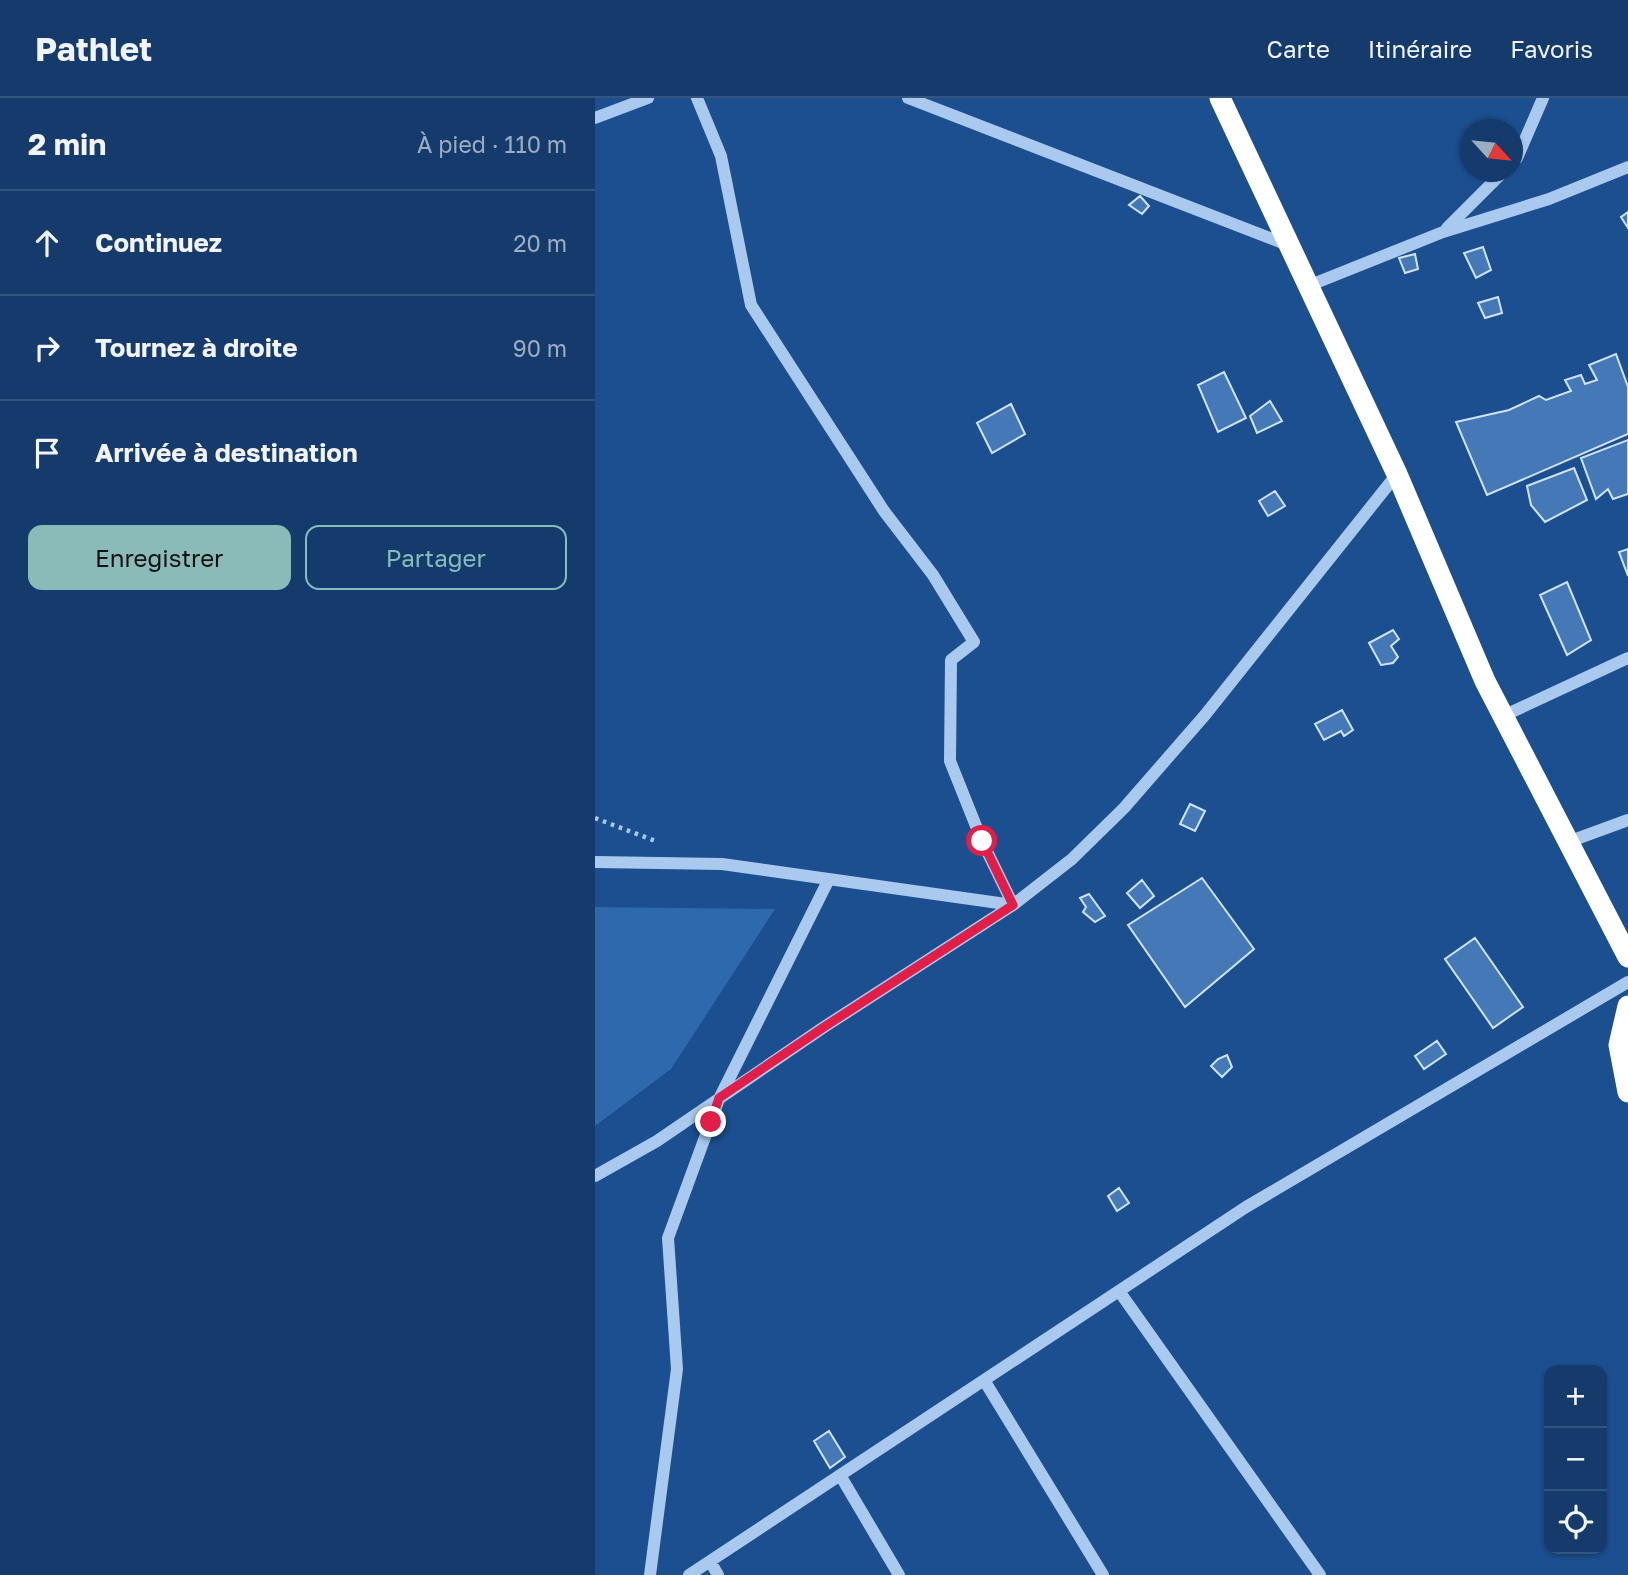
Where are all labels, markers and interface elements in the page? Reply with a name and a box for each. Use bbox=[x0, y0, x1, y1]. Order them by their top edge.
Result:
text: Pathlet bbox=[35, 29, 152, 68]
text: Carte bbox=[1267, 34, 1330, 63]
text: Itinéraire bbox=[1368, 34, 1472, 63]
text: Favoris bbox=[1510, 34, 1593, 63]
north arrow bbox=[1460, 119, 1523, 182]
text: 2 min bbox=[28, 126, 106, 162]
text: À pied · 110 m bbox=[417, 130, 567, 158]
icon: ahead bbox=[28, 224, 66, 262]
text: Continuez bbox=[95, 227, 222, 258]
text: 20 m bbox=[513, 229, 567, 257]
icon: right bbox=[28, 329, 66, 367]
text: Tournez à droite bbox=[95, 332, 298, 363]
text: 90 m bbox=[513, 334, 567, 362]
icon: arrive bbox=[28, 434, 66, 472]
text: Arrivée à destination bbox=[95, 437, 358, 468]
button: Enregistrer bbox=[28, 525, 291, 590]
button: Partager bbox=[305, 525, 567, 590]
route start bbox=[966, 825, 997, 856]
route end bbox=[695, 1106, 726, 1137]
map controls bbox=[1544, 1365, 1607, 1554]
button: + bbox=[1544, 1365, 1607, 1428]
button: − bbox=[1544, 1428, 1607, 1491]
button: locate bbox=[1544, 1491, 1607, 1554]

